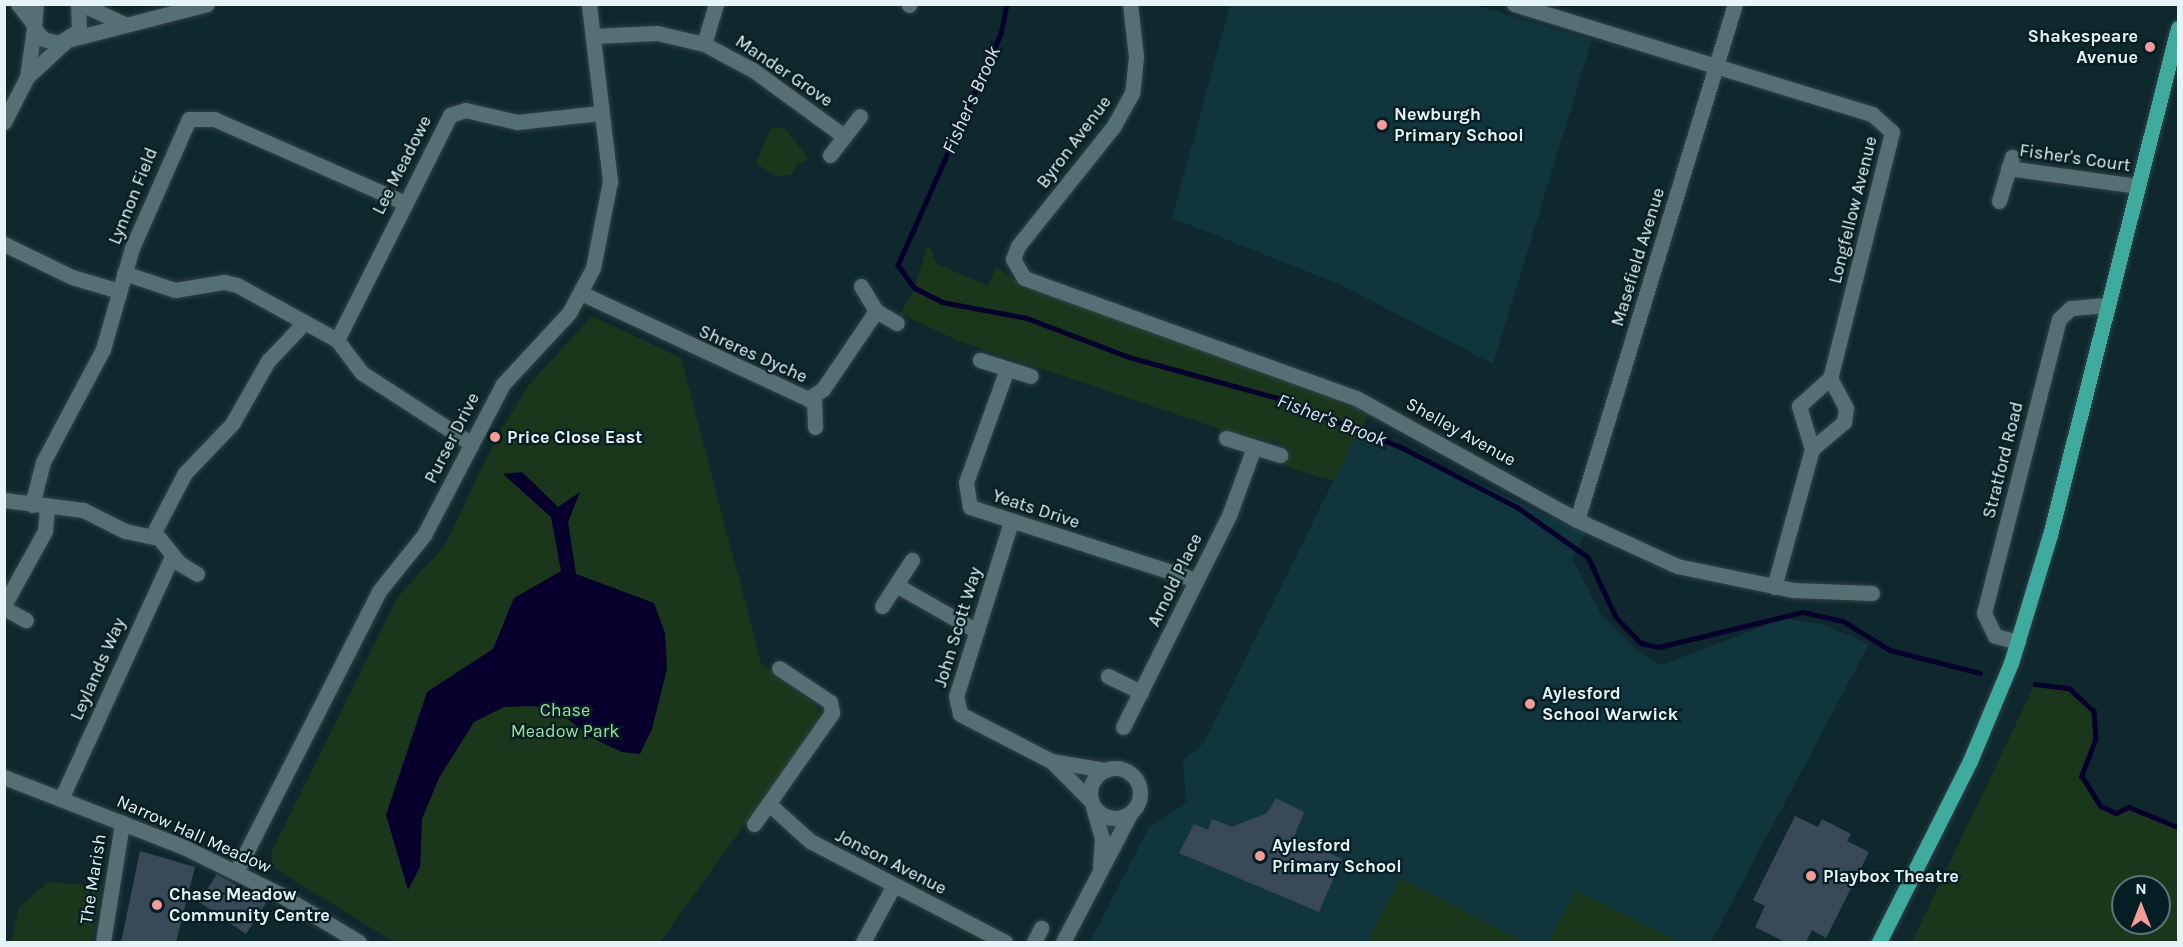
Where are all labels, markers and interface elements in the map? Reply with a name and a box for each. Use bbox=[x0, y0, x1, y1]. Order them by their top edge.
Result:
place label: Shakespeare Avenue bbox=[2027, 26, 2138, 68]
street label: Mander Grove bbox=[731, 30, 837, 112]
marker: Shakespeare Avenue bbox=[2143, 40, 2157, 54]
water label: Fisher's Brook bbox=[937, 42, 1005, 158]
street label: Byron Avenue bbox=[1032, 91, 1116, 193]
place label: Newburgh Primary School bbox=[1394, 104, 1524, 146]
street label: Lee Meadowe bbox=[368, 112, 436, 218]
marker: Newburgh Primary School bbox=[1375, 118, 1389, 132]
street label: Longfellow Avenue bbox=[1824, 134, 1882, 286]
street label: Fisher's Court bbox=[2018, 140, 2132, 176]
street label: Lynnon Field bbox=[104, 144, 162, 248]
street label: Masefield Avenue bbox=[1607, 185, 1669, 329]
street label: Shreres Dyche bbox=[695, 320, 811, 388]
water label: Fisher's Brook bbox=[1274, 388, 1390, 452]
street label: Purser Drive bbox=[420, 389, 484, 487]
street label: Shelley Avenue bbox=[1402, 393, 1520, 471]
street label: Stratford Road bbox=[1978, 399, 2028, 521]
place label: Price Close East bbox=[507, 426, 642, 448]
marker: Price Close East bbox=[488, 430, 502, 444]
street label: Yeats Drive bbox=[990, 485, 1082, 533]
street label: Arnold Place bbox=[1143, 530, 1207, 630]
street label: John Scott Way bbox=[929, 564, 987, 690]
street label: Leylands Way bbox=[66, 614, 130, 724]
place label: Aylesford School Warwick bbox=[1542, 683, 1678, 726]
marker: Aylesford School Warwick bbox=[1523, 697, 1537, 711]
park label: Chase Meadow Park bbox=[511, 700, 619, 742]
street label: Narrow Hall Meadow bbox=[113, 790, 275, 878]
street label: Jonson Avenue bbox=[832, 825, 950, 899]
street label: The Marish bbox=[75, 833, 111, 925]
place label: Aylesford Primary School bbox=[1272, 835, 1402, 878]
marker: Aylesford Primary School bbox=[1253, 849, 1267, 863]
place label: Playbox Theatre bbox=[1823, 865, 1959, 887]
marker: Playbox Theatre bbox=[1804, 869, 1818, 883]
north arrow bbox=[2111, 875, 2171, 935]
text: N bbox=[2135, 879, 2147, 898]
place label: Chase Meadow Community Centre bbox=[169, 884, 330, 926]
marker: Chase Meadow Community Centre bbox=[150, 898, 164, 912]

